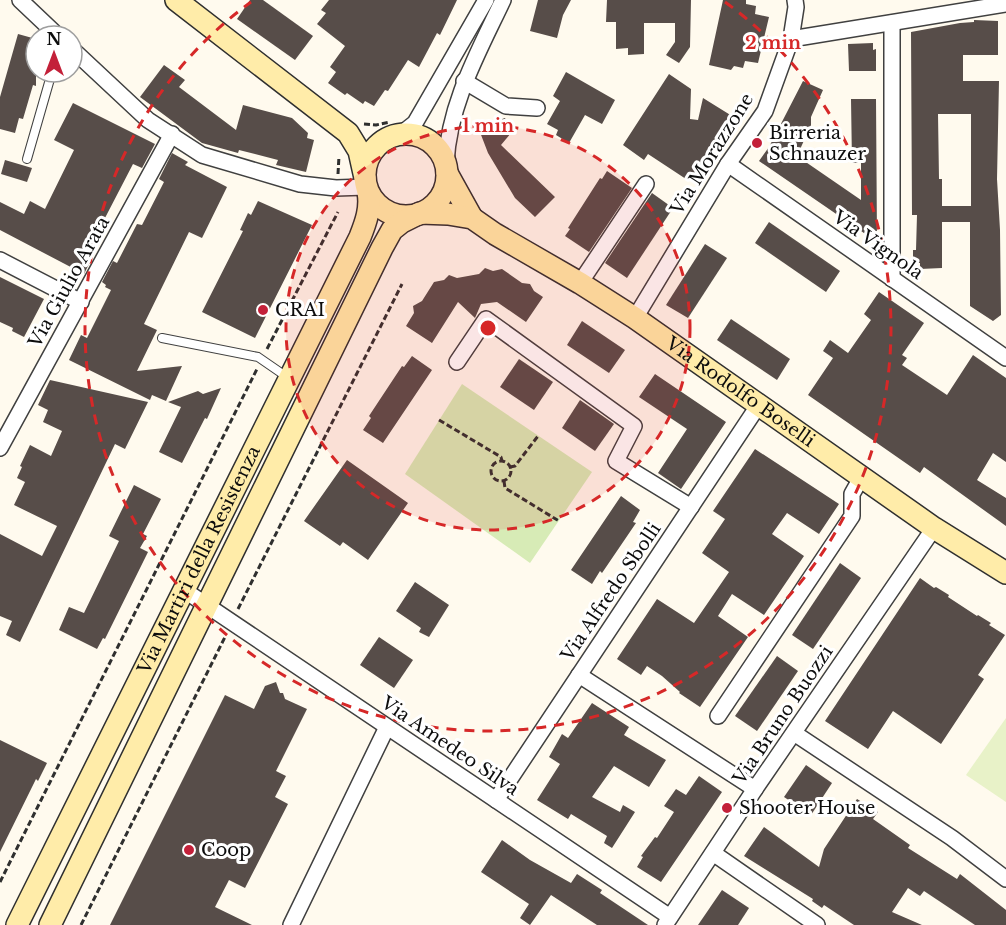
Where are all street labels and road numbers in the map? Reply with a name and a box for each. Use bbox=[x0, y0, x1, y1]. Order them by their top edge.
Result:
street label: Via Morazzone bbox=[665, 89, 758, 220]
street label: Via Vignola bbox=[828, 205, 927, 284]
street label: Via Giulio Arata bbox=[23, 213, 114, 352]
street label: Via Rodolfo Boselli bbox=[661, 332, 819, 452]
street label: Via Martiri della Resistenza bbox=[133, 442, 265, 678]
street label: Via Alfredo Sbolli bbox=[556, 519, 665, 666]
street label: Via Bruno Buozzi bbox=[728, 642, 838, 789]
street label: Via Amedeo Silva bbox=[376, 691, 523, 800]

